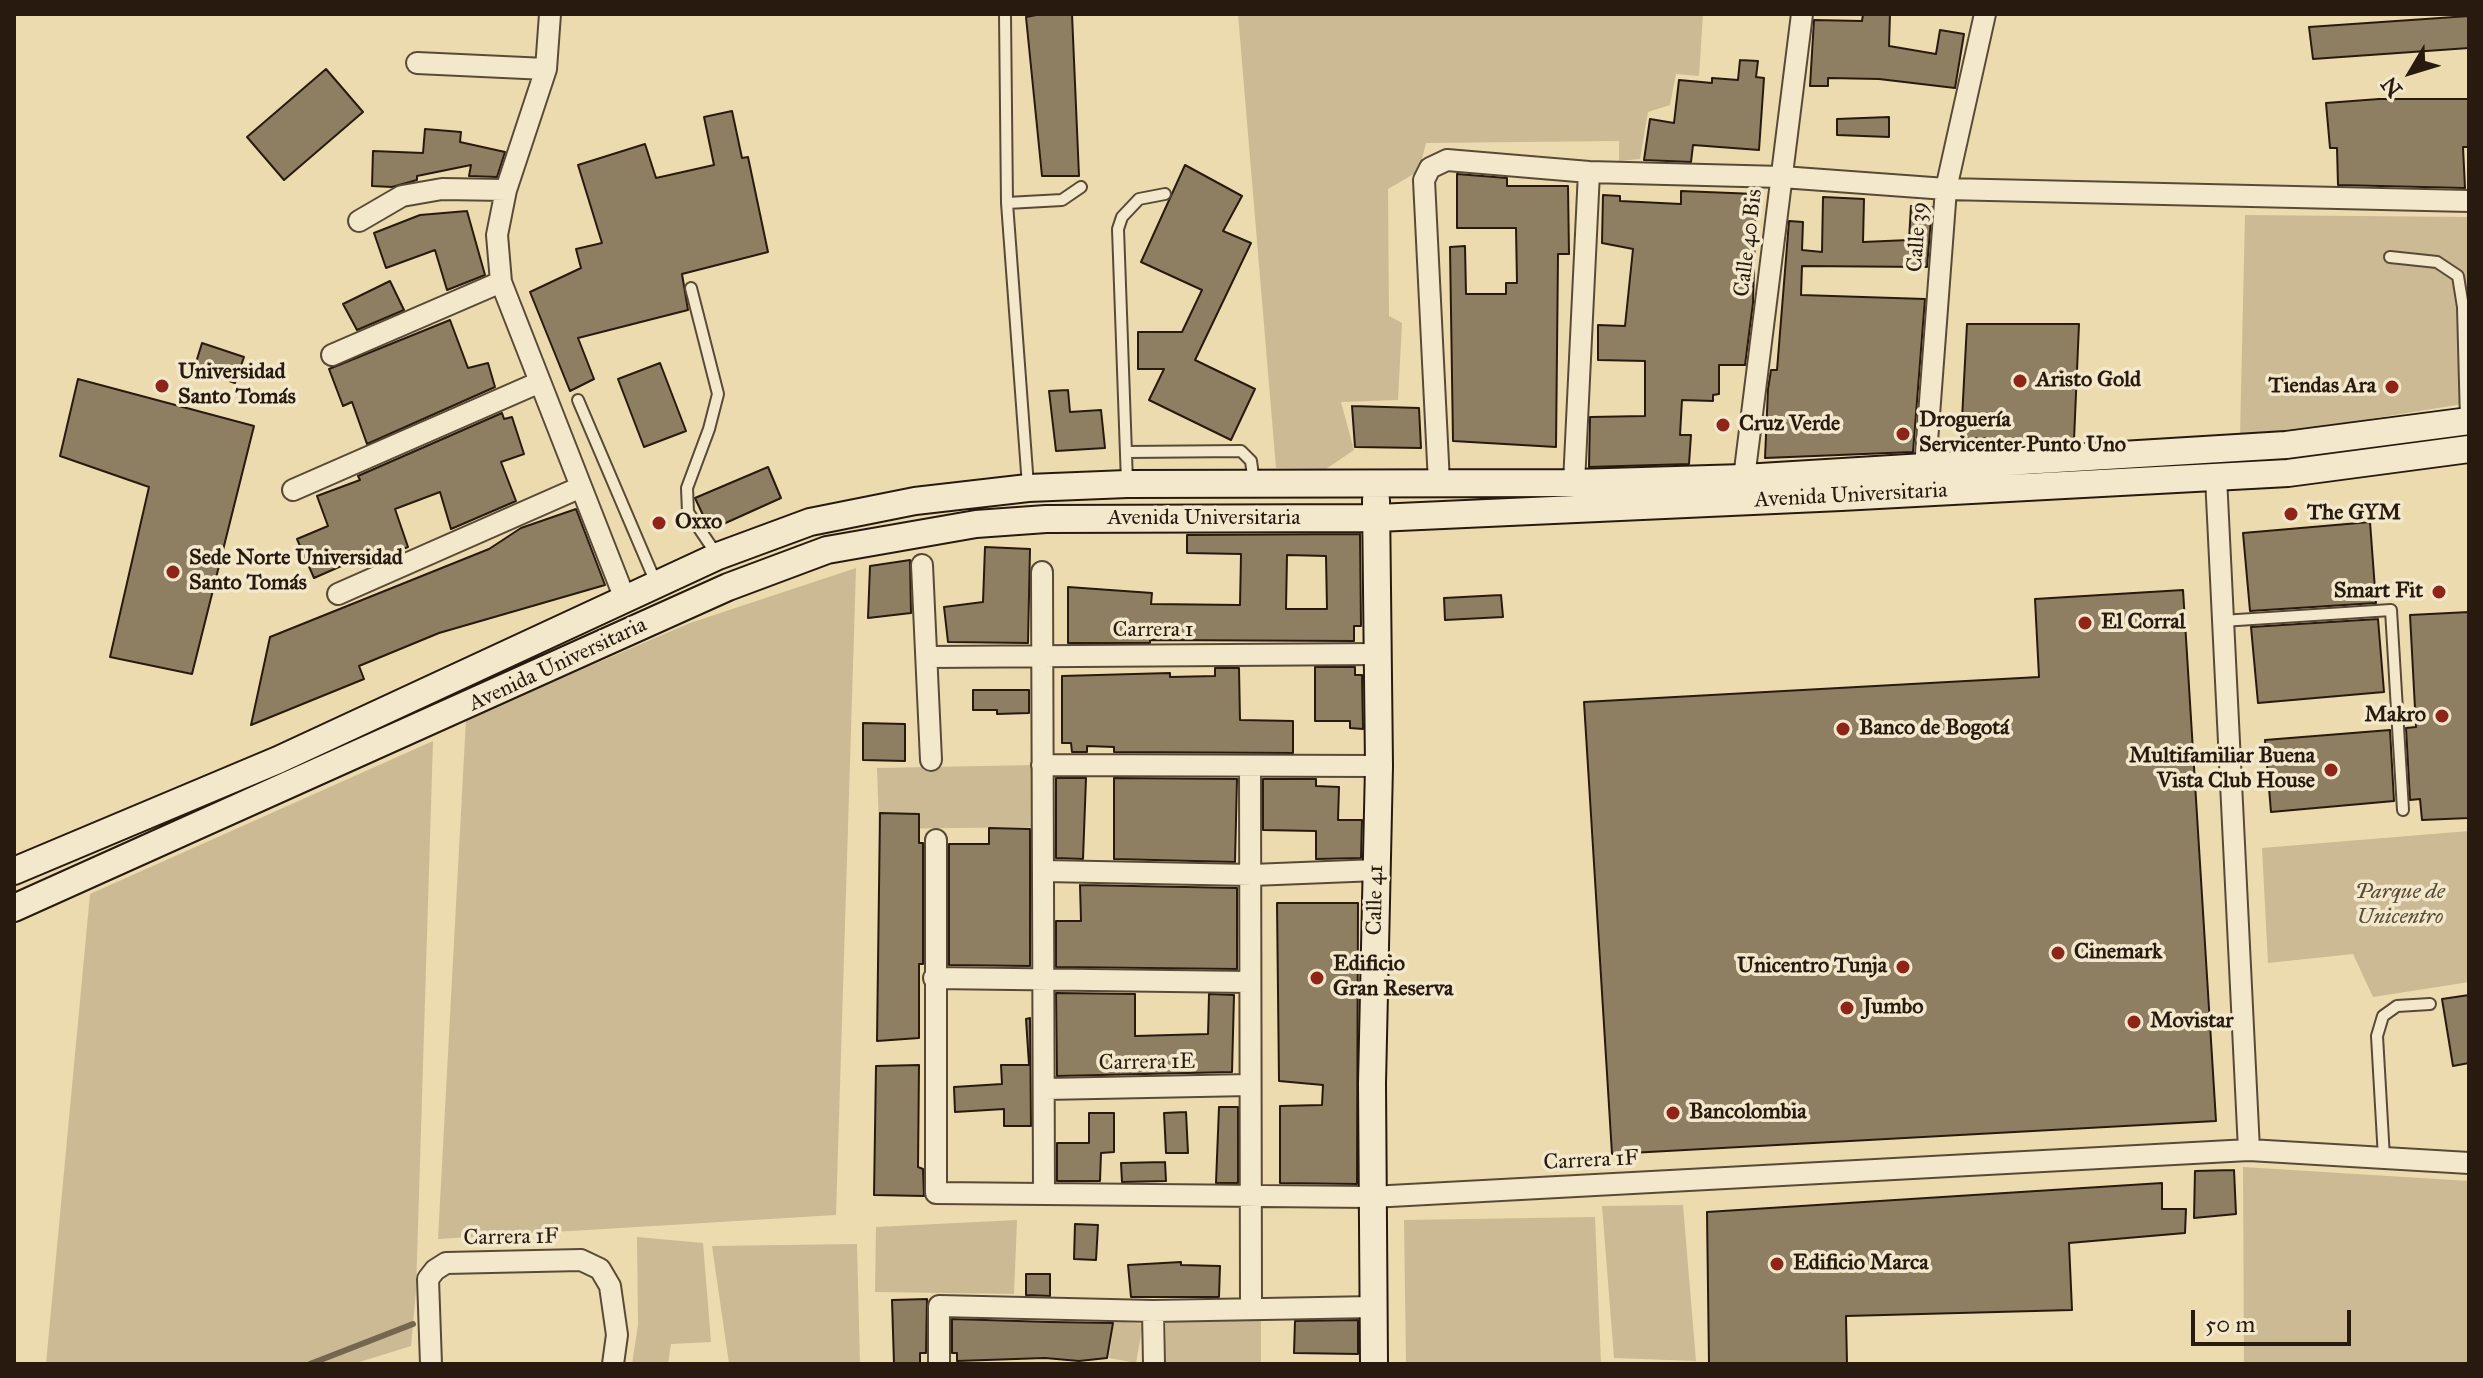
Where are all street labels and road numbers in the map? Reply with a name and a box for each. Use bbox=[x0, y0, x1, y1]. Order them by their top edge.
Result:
street label: Calle 40 Bis bbox=[1729, 188, 1769, 298]
street label: Calle 39 bbox=[1902, 201, 1934, 273]
street label: Avenida Universitaria bbox=[1754, 478, 1948, 514]
street label: Avenida Universitaria bbox=[1107, 506, 1301, 532]
street label: Avenida Universitaria bbox=[465, 612, 651, 718]
street label: Carrera 1 bbox=[1113, 618, 1193, 644]
street label: Calle 41 bbox=[1362, 864, 1390, 936]
street label: Carrera 1E bbox=[1099, 1049, 1195, 1077]
street label: Carrera 1F bbox=[1543, 1145, 1639, 1177]
street label: Carrera 1F bbox=[463, 1224, 559, 1252]

